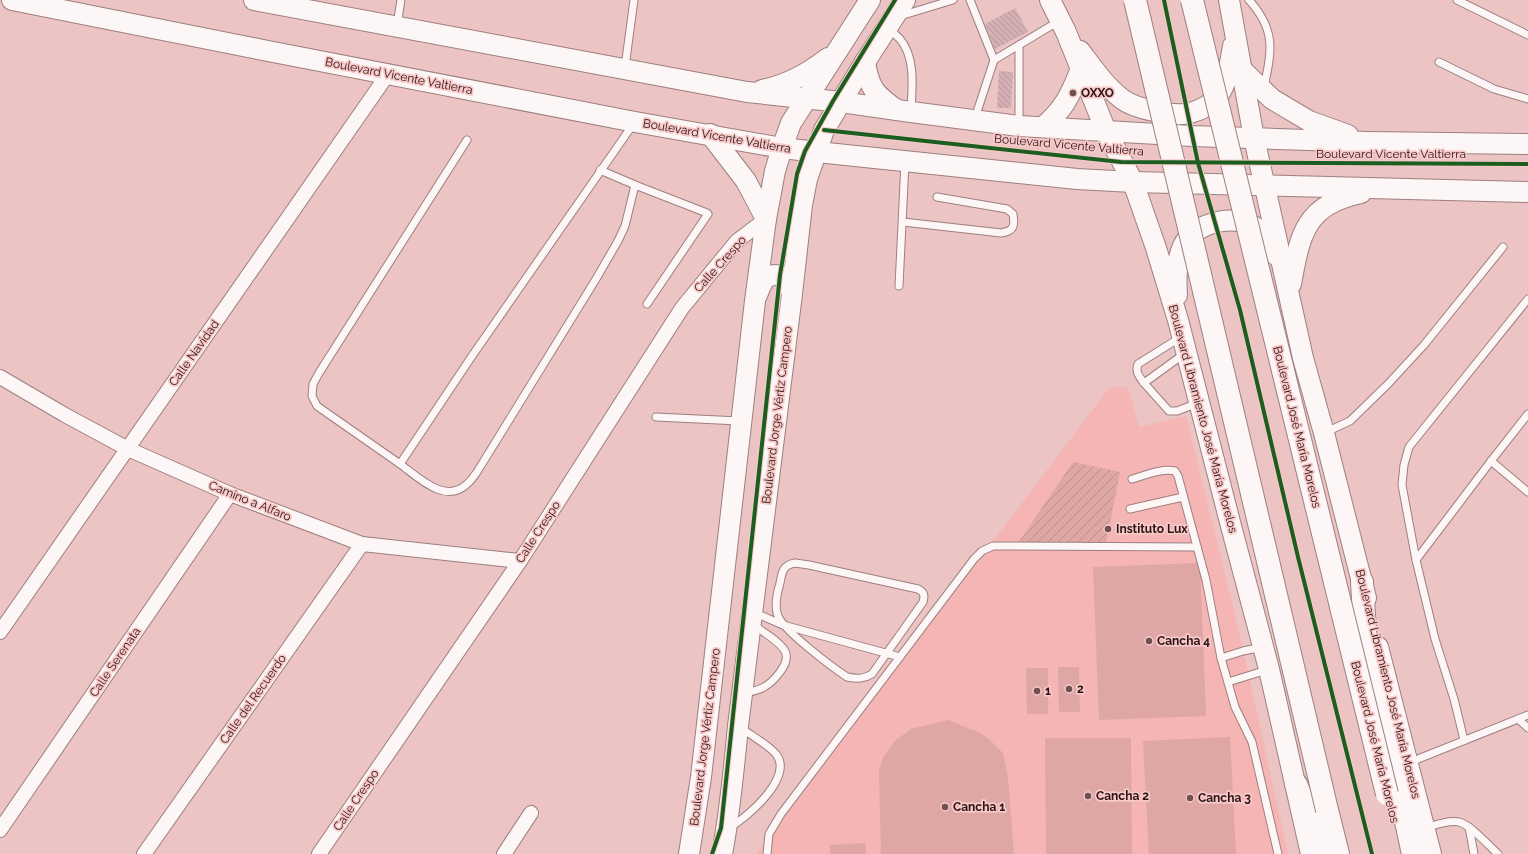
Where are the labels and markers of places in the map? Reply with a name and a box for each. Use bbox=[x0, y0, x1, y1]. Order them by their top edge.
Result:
place label: OXXO bbox=[1081, 86, 1114, 100]
marker: OXXO bbox=[1068, 88, 1078, 98]
place label: Instituto Lux bbox=[1116, 522, 1188, 536]
marker: Instituto Lux bbox=[1103, 524, 1113, 534]
place label: Cancha 4 bbox=[1157, 634, 1210, 648]
marker: Cancha 4 bbox=[1144, 636, 1154, 646]
place label: 2 bbox=[1077, 682, 1084, 696]
place label: 1 bbox=[1045, 684, 1051, 698]
marker: 2 bbox=[1064, 684, 1074, 694]
marker: 1 bbox=[1032, 686, 1042, 696]
place label: Cancha 2 bbox=[1096, 789, 1149, 803]
marker: Cancha 2 bbox=[1083, 791, 1093, 801]
place label: Cancha 3 bbox=[1198, 791, 1251, 805]
marker: Cancha 3 bbox=[1185, 793, 1195, 803]
place label: Cancha 1 bbox=[953, 800, 1005, 814]
marker: Cancha 1 bbox=[940, 802, 950, 812]

